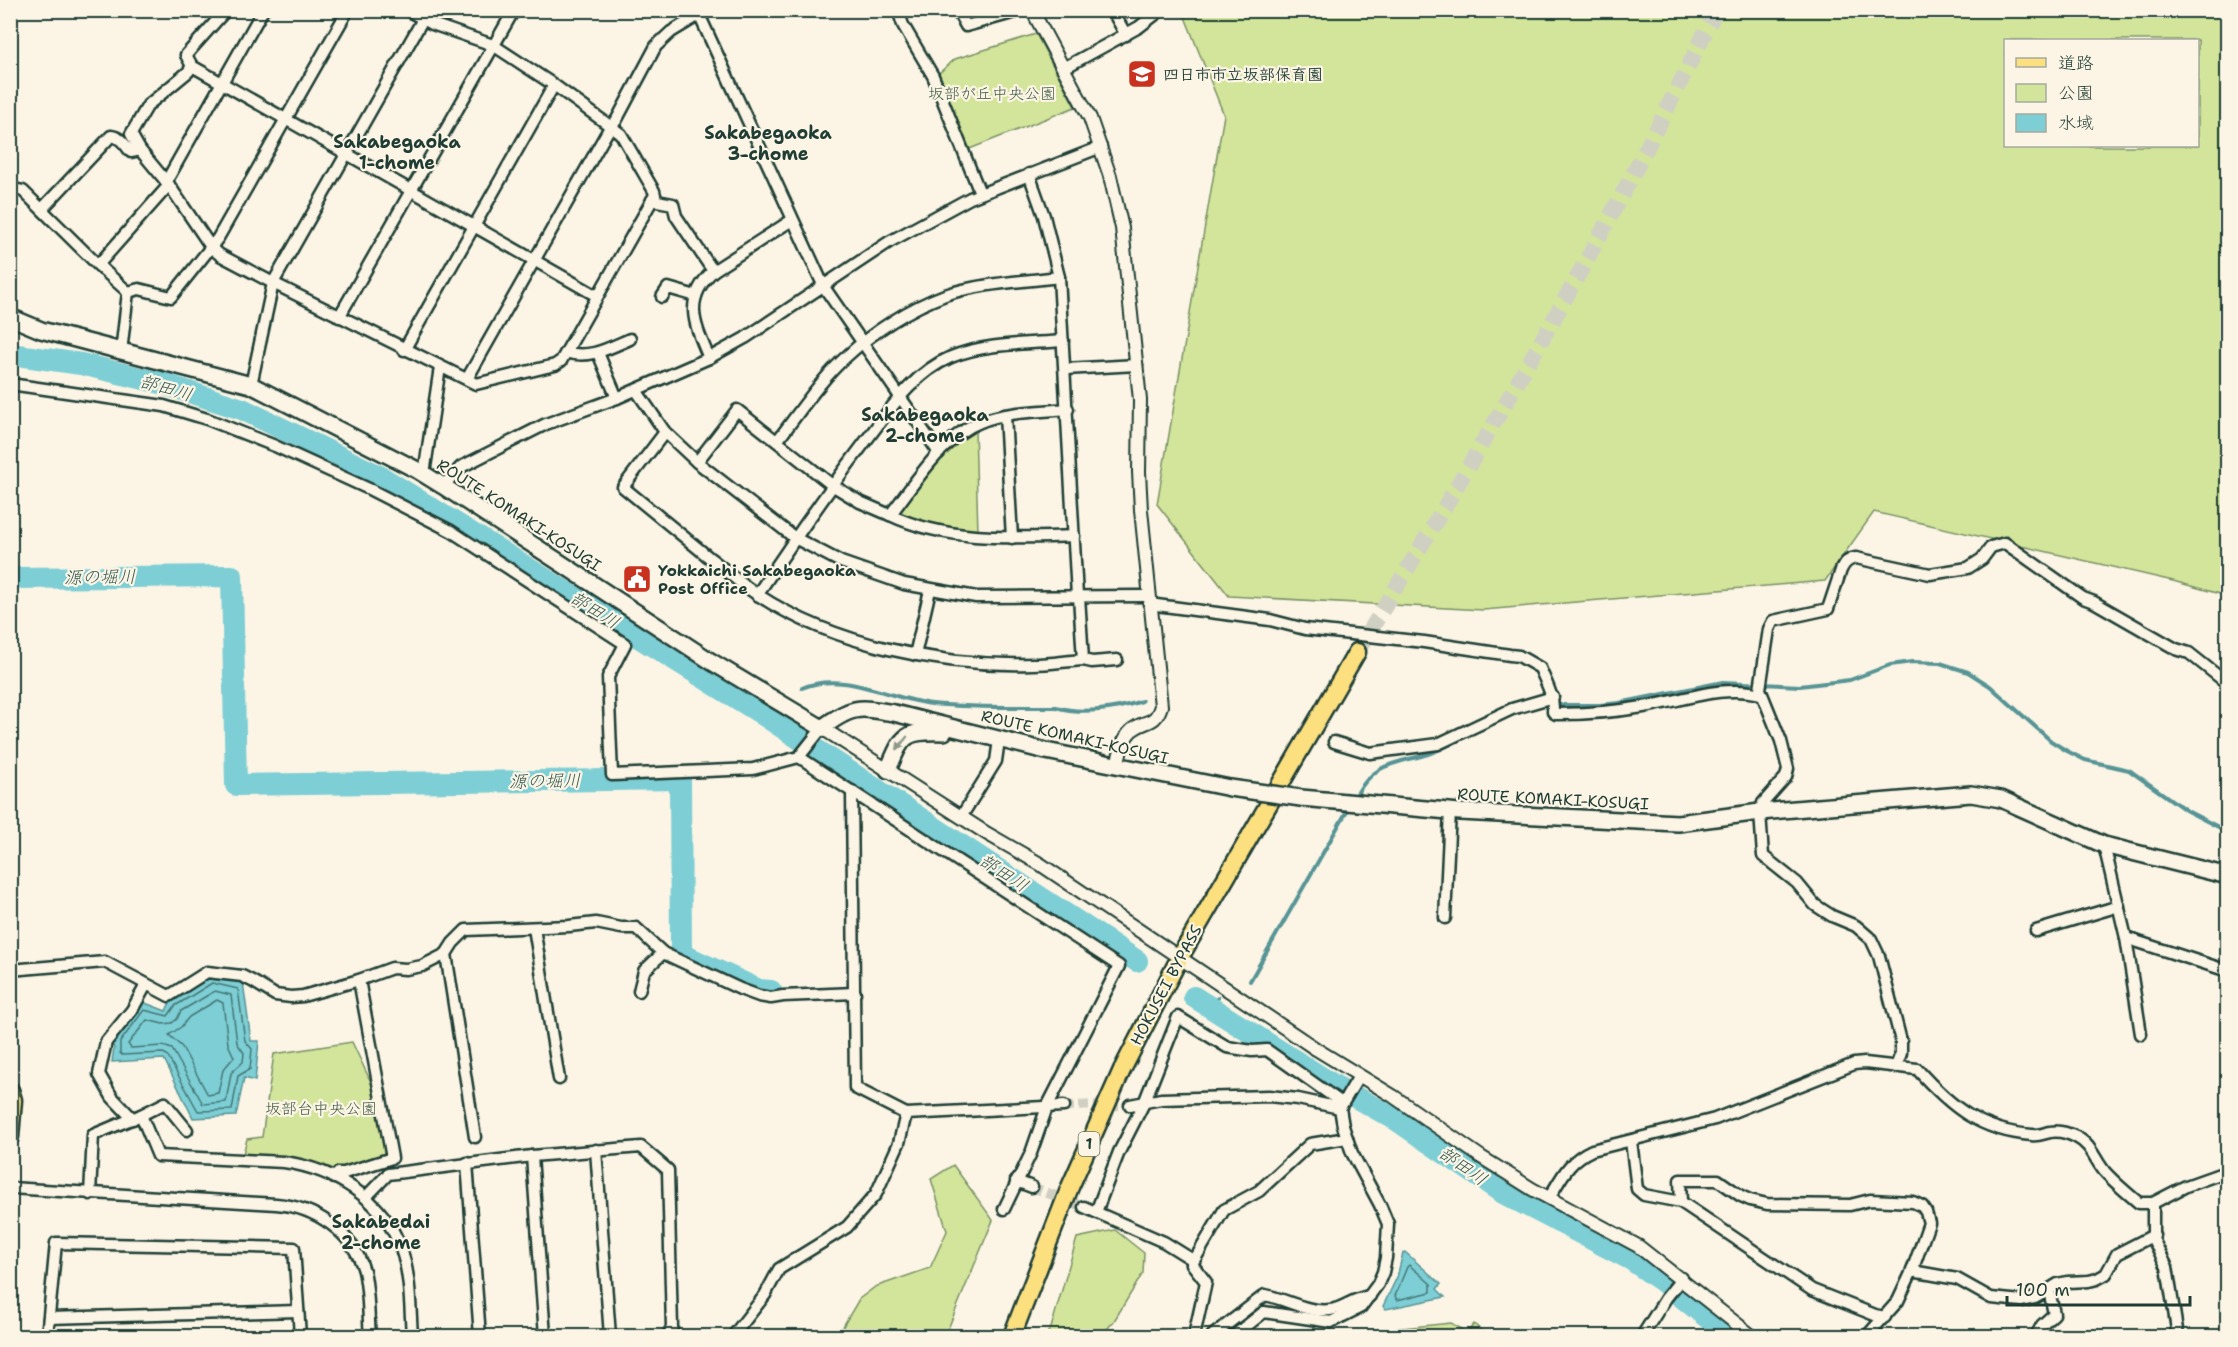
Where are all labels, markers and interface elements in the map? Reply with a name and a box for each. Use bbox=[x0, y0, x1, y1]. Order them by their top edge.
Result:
legend bbox=[2004, 39, 2199, 147]
text: 道路 bbox=[2058, 51, 2094, 75]
school or university icon: 四日市市立坂部保育園 bbox=[1126, 58, 1158, 90]
place label: 四日市市立坂部保育園 bbox=[1163, 64, 1323, 85]
text: 公園 bbox=[2058, 81, 2094, 105]
park label: 坂部が丘中央公園 bbox=[928, 83, 1056, 104]
text: 水域 bbox=[2058, 111, 2094, 135]
district label: Sakabegaoka 3-chome bbox=[704, 121, 833, 166]
district label: Sakabegaoka 1-chome bbox=[333, 130, 462, 175]
water label: 部田川 bbox=[137, 369, 195, 407]
district label: Sakabegaoka 2-chome bbox=[861, 403, 990, 448]
street label: ROUTE KOMAKI-KOSUGI bbox=[433, 454, 605, 576]
place label: Yokkaichi Sakabegaoka Post Office bbox=[658, 560, 856, 599]
public building icon: Yokkaichi Sakabegaoka Post Office bbox=[621, 563, 653, 595]
water label: 源の堀川 bbox=[64, 564, 136, 590]
water label: 部田川 bbox=[566, 586, 624, 634]
street label: ROUTE KOMAKI-KOSUGI bbox=[979, 705, 1171, 769]
one-way arrow bbox=[896, 735, 909, 751]
water label: 源の堀川 bbox=[509, 768, 581, 794]
street label: ROUTE KOMAKI-KOSUGI bbox=[1457, 783, 1649, 815]
water label: 部田川 bbox=[975, 848, 1033, 898]
street label: HOKUSEI BYPASS bbox=[1125, 921, 1207, 1049]
park label: 坂部台中央公園 bbox=[265, 1098, 377, 1119]
road number: 1 bbox=[1078, 1132, 1100, 1156]
water label: 部田川 bbox=[1434, 1141, 1492, 1191]
district label: Sakabedai 2-chome bbox=[332, 1210, 430, 1255]
scale bar bbox=[2007, 1269, 2190, 1307]
text: 100 m bbox=[2016, 1278, 2070, 1302]

